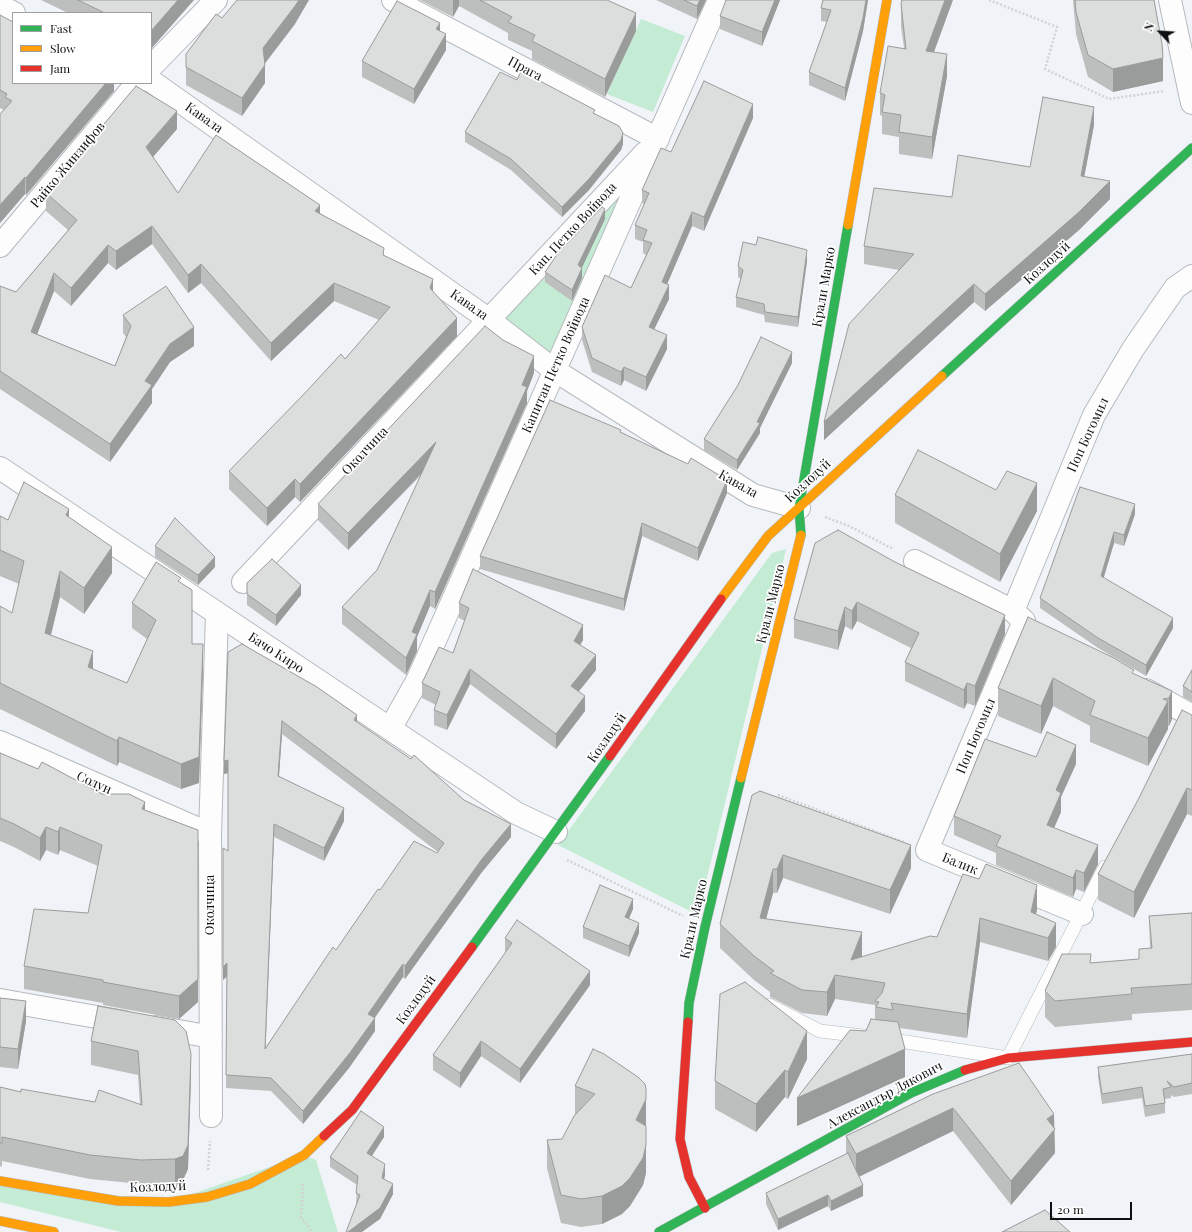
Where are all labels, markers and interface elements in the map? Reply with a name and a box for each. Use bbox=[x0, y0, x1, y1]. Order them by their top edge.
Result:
legend bbox=[12, 12, 152, 84]
north arrow bbox=[1140, 12, 1180, 52]
text: Fast bbox=[50, 20, 72, 36]
text: N bbox=[1140, 20, 1157, 33]
text: Slow bbox=[50, 40, 76, 56]
street label: Прага bbox=[505, 54, 545, 84]
text: Jam bbox=[50, 60, 70, 76]
street label: Кавала bbox=[182, 99, 226, 137]
street label: Райко Жинзифов bbox=[28, 119, 108, 211]
street label: Кап. Петко Войвода bbox=[526, 179, 620, 279]
street label: Козлодуй bbox=[1021, 238, 1073, 288]
street label: Крали Марко bbox=[809, 246, 839, 328]
street label: Кавала bbox=[447, 286, 491, 324]
street label: Капитан Петко Войвода bbox=[519, 295, 593, 435]
street label: Поп Богомил bbox=[1064, 395, 1112, 475]
street label: Околчица bbox=[339, 424, 391, 478]
street label: Козлодуй bbox=[782, 456, 834, 506]
street label: Кавала bbox=[716, 467, 760, 501]
street label: Крали Марко bbox=[754, 563, 788, 645]
street label: Бачо Киро bbox=[245, 629, 307, 677]
street label: Поп Богомил bbox=[953, 696, 999, 776]
street label: Козлодуй bbox=[584, 710, 630, 766]
street label: Солун bbox=[74, 768, 114, 798]
street label: Балик bbox=[940, 850, 980, 878]
street label: Околчица bbox=[202, 875, 218, 935]
street label: Крали Марко bbox=[677, 878, 711, 960]
street label: Козлодуй bbox=[393, 973, 439, 1027]
street label: Александър Дякович bbox=[825, 1058, 945, 1132]
street label: Козлодуй bbox=[129, 1178, 187, 1196]
scale bar bbox=[1052, 1194, 1134, 1220]
text: 20 m bbox=[1057, 1201, 1084, 1217]

